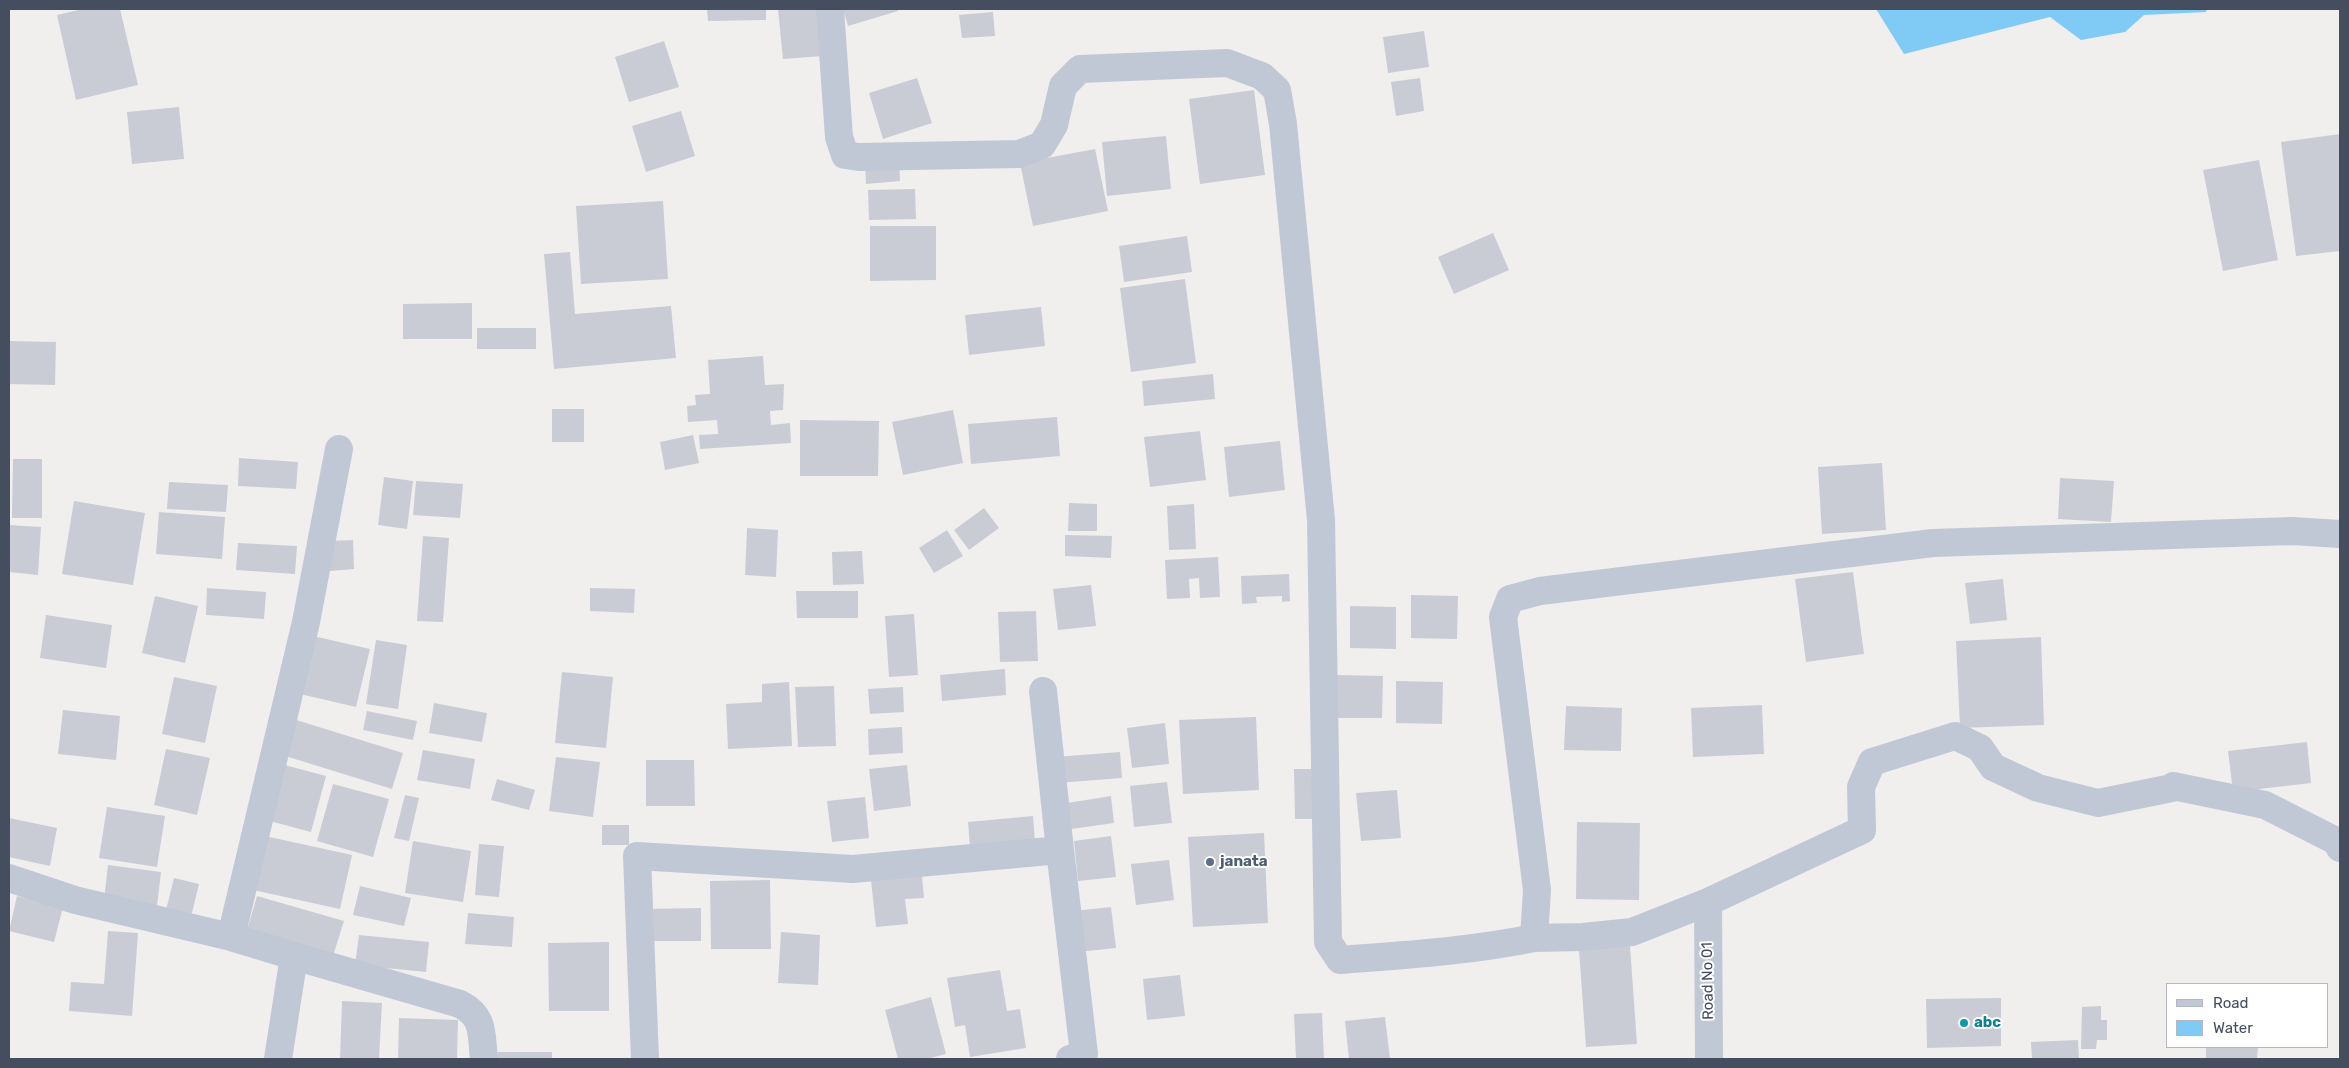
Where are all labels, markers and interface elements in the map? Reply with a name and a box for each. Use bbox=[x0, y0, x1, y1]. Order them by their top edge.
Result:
place label: janata bbox=[1220, 853, 1268, 871]
marker: janata bbox=[1204, 856, 1216, 868]
street label: Road No 01 bbox=[1698, 942, 1718, 1020]
legend bbox=[2166, 983, 2329, 1048]
text: Road bbox=[2213, 994, 2249, 1012]
place label: abc bbox=[1974, 1014, 2001, 1032]
marker: abc bbox=[1958, 1017, 1970, 1029]
text: Water bbox=[2213, 1019, 2253, 1037]

